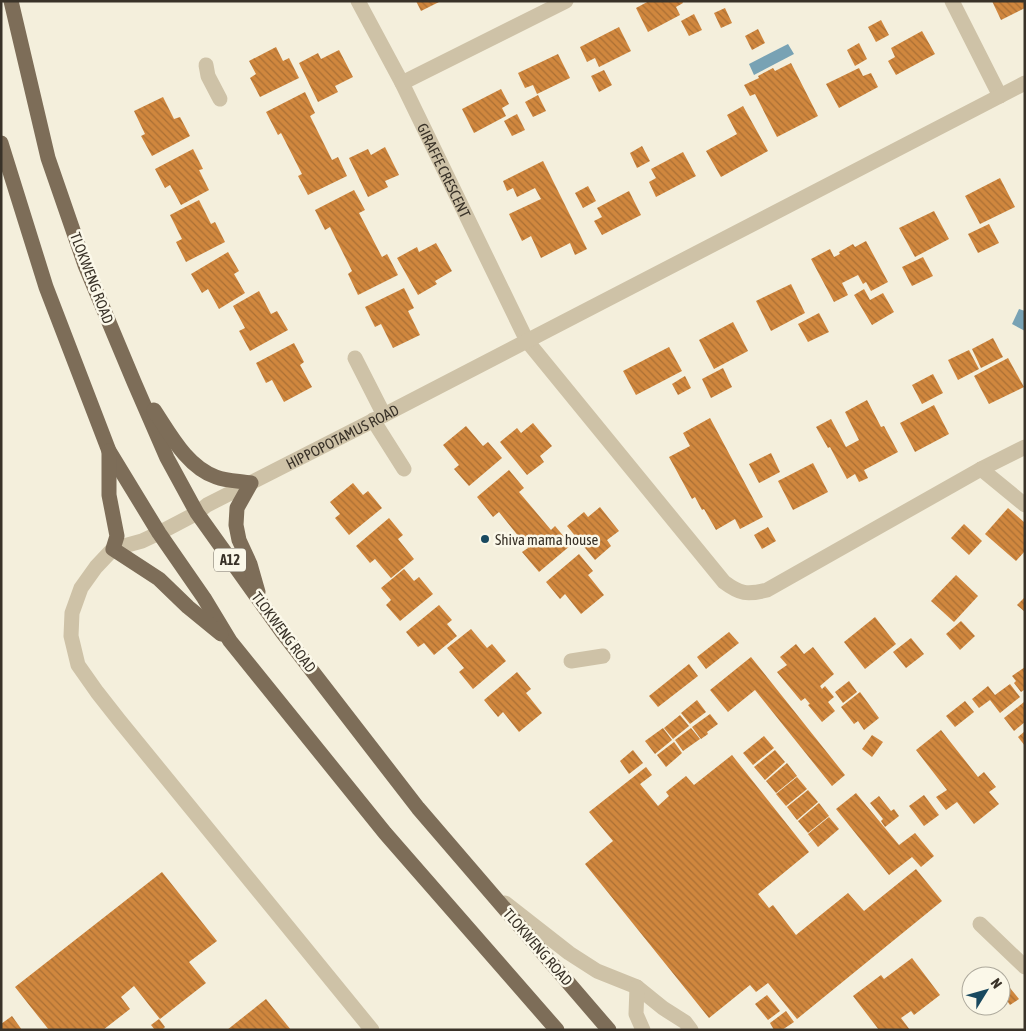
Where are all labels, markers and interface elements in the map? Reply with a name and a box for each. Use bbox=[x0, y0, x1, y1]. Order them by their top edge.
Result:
street label: GIRAFFE CRESCENT bbox=[414, 120, 475, 221]
street label: TLOKWENG ROAD bbox=[67, 230, 117, 326]
street label: HIPPOPOTAMUS ROAD bbox=[283, 400, 401, 472]
place label: Shiva mama house bbox=[495, 531, 599, 548]
marker: Shiva mama house bbox=[479, 533, 491, 545]
road number: A12 bbox=[214, 548, 246, 572]
street label: TLOKWENG ROAD bbox=[248, 588, 320, 676]
street label: TLOKWENG ROAD bbox=[500, 905, 576, 989]
north arrow bbox=[961, 966, 1011, 1016]
text: N bbox=[988, 975, 1005, 991]

